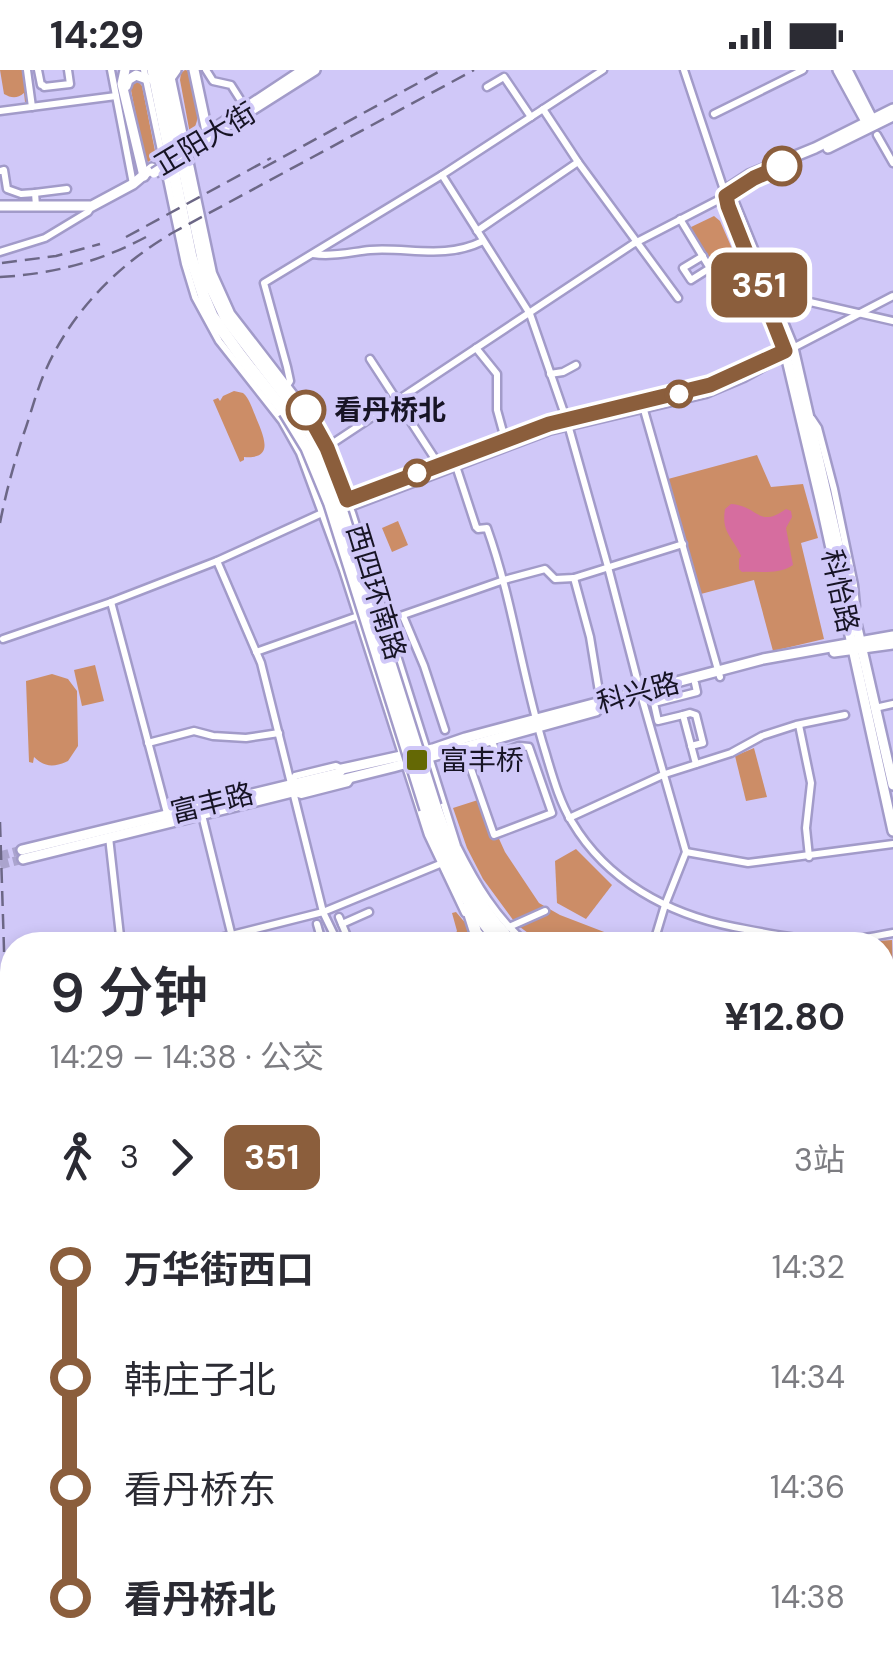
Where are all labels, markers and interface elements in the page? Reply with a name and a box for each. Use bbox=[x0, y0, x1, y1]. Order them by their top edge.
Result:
text: 14:29 bbox=[50, 10, 144, 60]
street label: 正阳大街 bbox=[147, 94, 263, 184]
unlabelled marker bbox=[763, 147, 801, 185]
line badge: 351 bbox=[702, 252, 816, 318]
text: 351 bbox=[731, 262, 787, 308]
unlabelled marker bbox=[666, 381, 692, 407]
marker: 看丹桥北 bbox=[287, 391, 325, 429]
place label: 看丹桥北 bbox=[334, 392, 446, 429]
unlabelled marker bbox=[404, 460, 430, 486]
street label: 西四环南路 bbox=[338, 520, 414, 664]
street label: 科怡路 bbox=[813, 546, 867, 636]
street label: 科兴路 bbox=[593, 664, 683, 722]
place label: 富丰桥 bbox=[440, 742, 524, 779]
marker: 富丰桥 bbox=[404, 747, 430, 773]
street label: 富丰路 bbox=[167, 775, 257, 831]
text: 9 分钟 bbox=[50, 957, 208, 1029]
text: ¥12.80 bbox=[724, 992, 845, 1042]
text: 14:29 – 14:38 · 公交 bbox=[50, 1036, 324, 1078]
icon: walk bbox=[50, 1130, 105, 1185]
icon: forward bbox=[154, 1130, 209, 1185]
text: 351 bbox=[244, 1134, 300, 1180]
text: 3 bbox=[120, 1136, 139, 1178]
text: 3站 bbox=[794, 1139, 845, 1181]
text: 万华街西口 bbox=[124, 1245, 314, 1295]
text: 14:32 bbox=[772, 1246, 845, 1288]
text: 韩庄子北 bbox=[124, 1355, 276, 1405]
text: 14:34 bbox=[771, 1356, 845, 1398]
text: 看丹桥东 bbox=[124, 1465, 276, 1515]
text: 14:36 bbox=[770, 1466, 845, 1508]
text: 看丹桥北 bbox=[124, 1575, 276, 1625]
text: 14:38 bbox=[771, 1576, 845, 1618]

